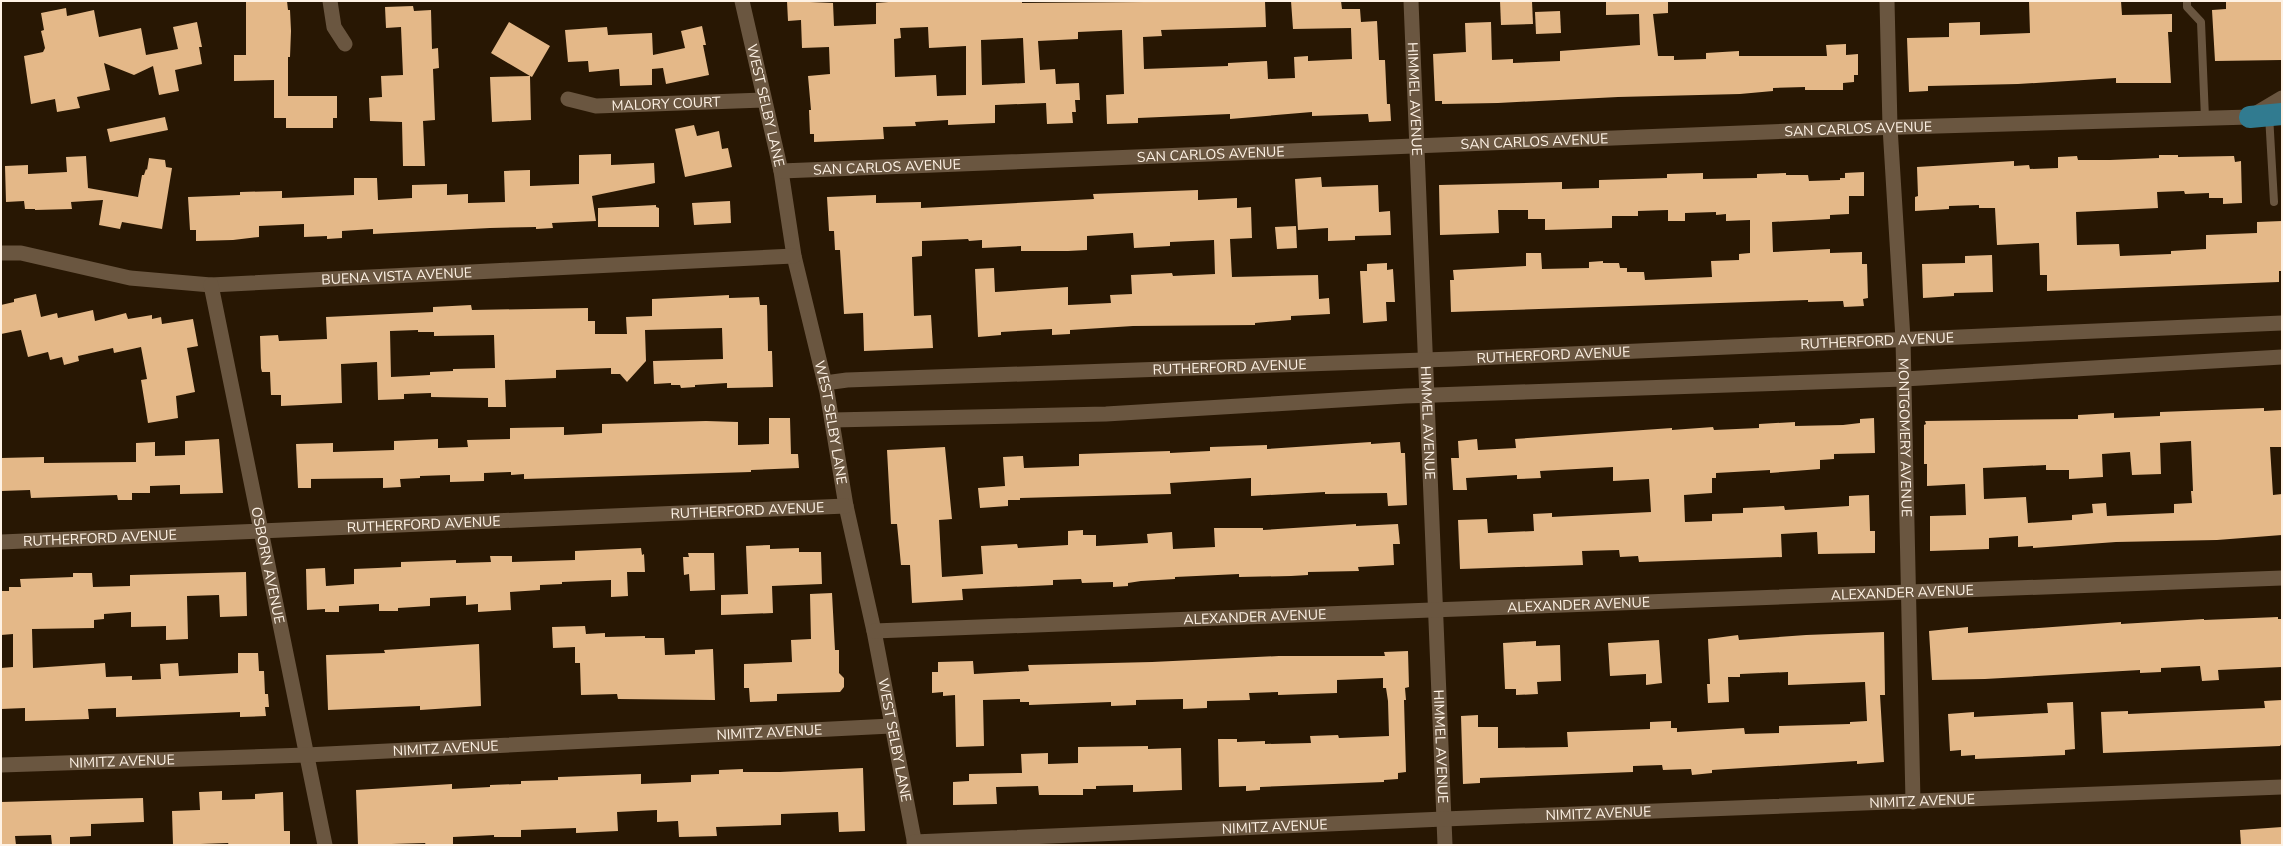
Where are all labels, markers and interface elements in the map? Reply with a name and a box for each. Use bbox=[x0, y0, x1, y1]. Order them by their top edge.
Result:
street label: WEST SELBY LANE bbox=[742, 42, 789, 169]
street label: HIMMEL AVENUE bbox=[1403, 42, 1426, 156]
street label: MALORY COURT bbox=[611, 93, 721, 115]
street label: SAN CARLOS AVENUE bbox=[1784, 117, 1932, 141]
street label: SAN CARLOS AVENUE bbox=[1460, 129, 1609, 154]
street label: SAN CARLOS AVENUE bbox=[1137, 142, 1285, 167]
street label: SAN CARLOS AVENUE bbox=[813, 155, 961, 180]
street label: BUENA VISTA AVENUE bbox=[321, 263, 473, 290]
street label: RUTHERFORD AVENUE bbox=[1800, 328, 1954, 354]
street label: RUTHERFORD AVENUE bbox=[1476, 342, 1631, 368]
street label: RUTHERFORD AVENUE bbox=[1152, 355, 1307, 379]
street label: MONTGOMERY AVENUE bbox=[1893, 358, 1916, 517]
street label: WEST SELBY LANE bbox=[810, 359, 851, 486]
street label: HIMMEL AVENUE bbox=[1416, 366, 1439, 480]
street label: RUTHERFORD AVENUE bbox=[670, 498, 825, 523]
street label: OSBORN AVENUE bbox=[246, 505, 289, 626]
street label: RUTHERFORD AVENUE bbox=[346, 512, 501, 537]
street label: RUTHERFORD AVENUE bbox=[23, 526, 177, 551]
street label: ALEXANDER AVENUE bbox=[1831, 581, 1974, 605]
street label: ALEXANDER AVENUE bbox=[1507, 593, 1650, 617]
street label: ALEXANDER AVENUE bbox=[1183, 605, 1327, 629]
street label: WEST SELBY LANE bbox=[873, 677, 916, 804]
street label: HIMMEL AVENUE bbox=[1429, 689, 1452, 804]
street label: NIMITZ AVENUE bbox=[716, 720, 823, 745]
street label: NIMITZ AVENUE bbox=[392, 736, 499, 761]
street label: NIMITZ AVENUE bbox=[69, 750, 175, 773]
street label: NIMITZ AVENUE bbox=[1869, 790, 1975, 813]
street label: NIMITZ AVENUE bbox=[1545, 802, 1652, 825]
street label: NIMITZ AVENUE bbox=[1221, 815, 1328, 839]

